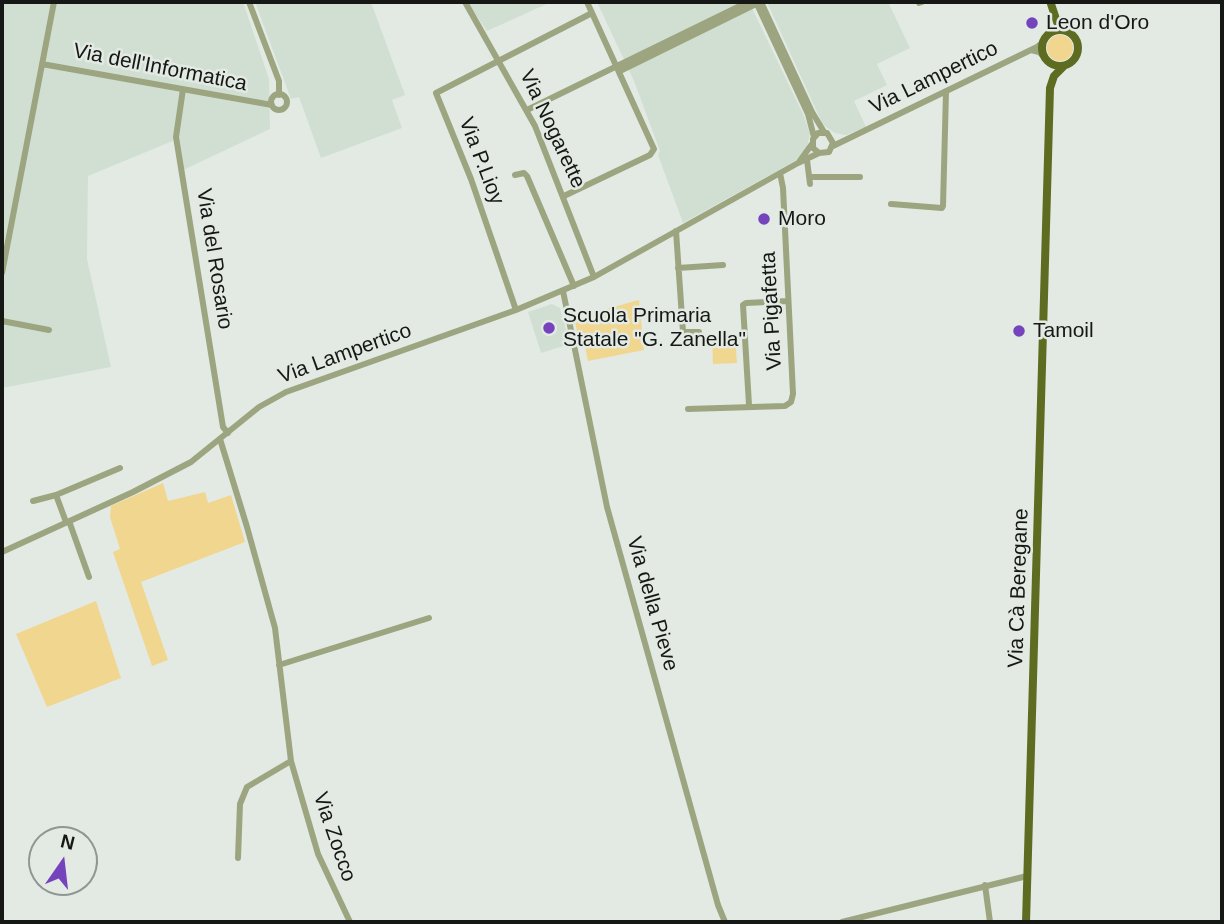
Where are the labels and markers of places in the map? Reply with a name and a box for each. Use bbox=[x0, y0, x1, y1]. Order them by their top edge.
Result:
place label: Leon d'Oro bbox=[1046, 10, 1149, 36]
marker: Leon d'Oro bbox=[1024, 15, 1040, 31]
place label: Moro bbox=[778, 206, 826, 232]
marker: Moro bbox=[756, 211, 772, 227]
place label: Scuola Primaria Statale "G. Zanella" bbox=[563, 303, 746, 353]
place label: Tamoil bbox=[1033, 318, 1094, 344]
marker: Scuola Primaria Statale "G. Zanella" bbox=[541, 320, 557, 336]
marker: Tamoil bbox=[1011, 323, 1027, 339]

